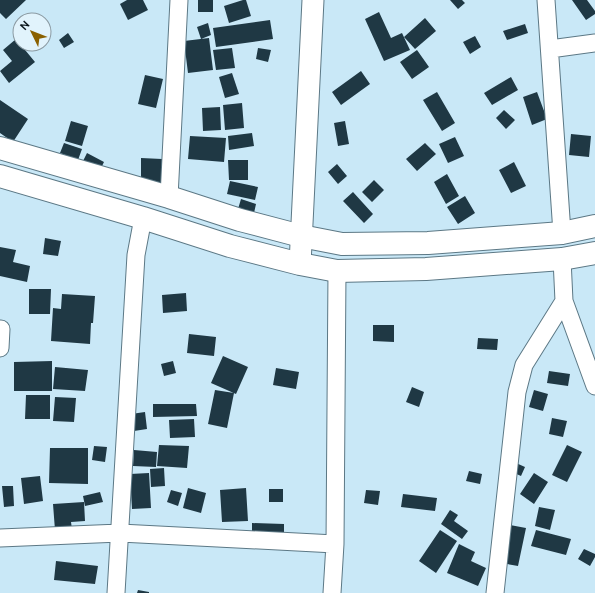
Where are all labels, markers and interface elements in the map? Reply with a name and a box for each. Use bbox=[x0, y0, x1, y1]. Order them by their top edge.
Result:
north arrow bbox=[12, 12, 52, 52]
text: N bbox=[17, 18, 32, 32]

